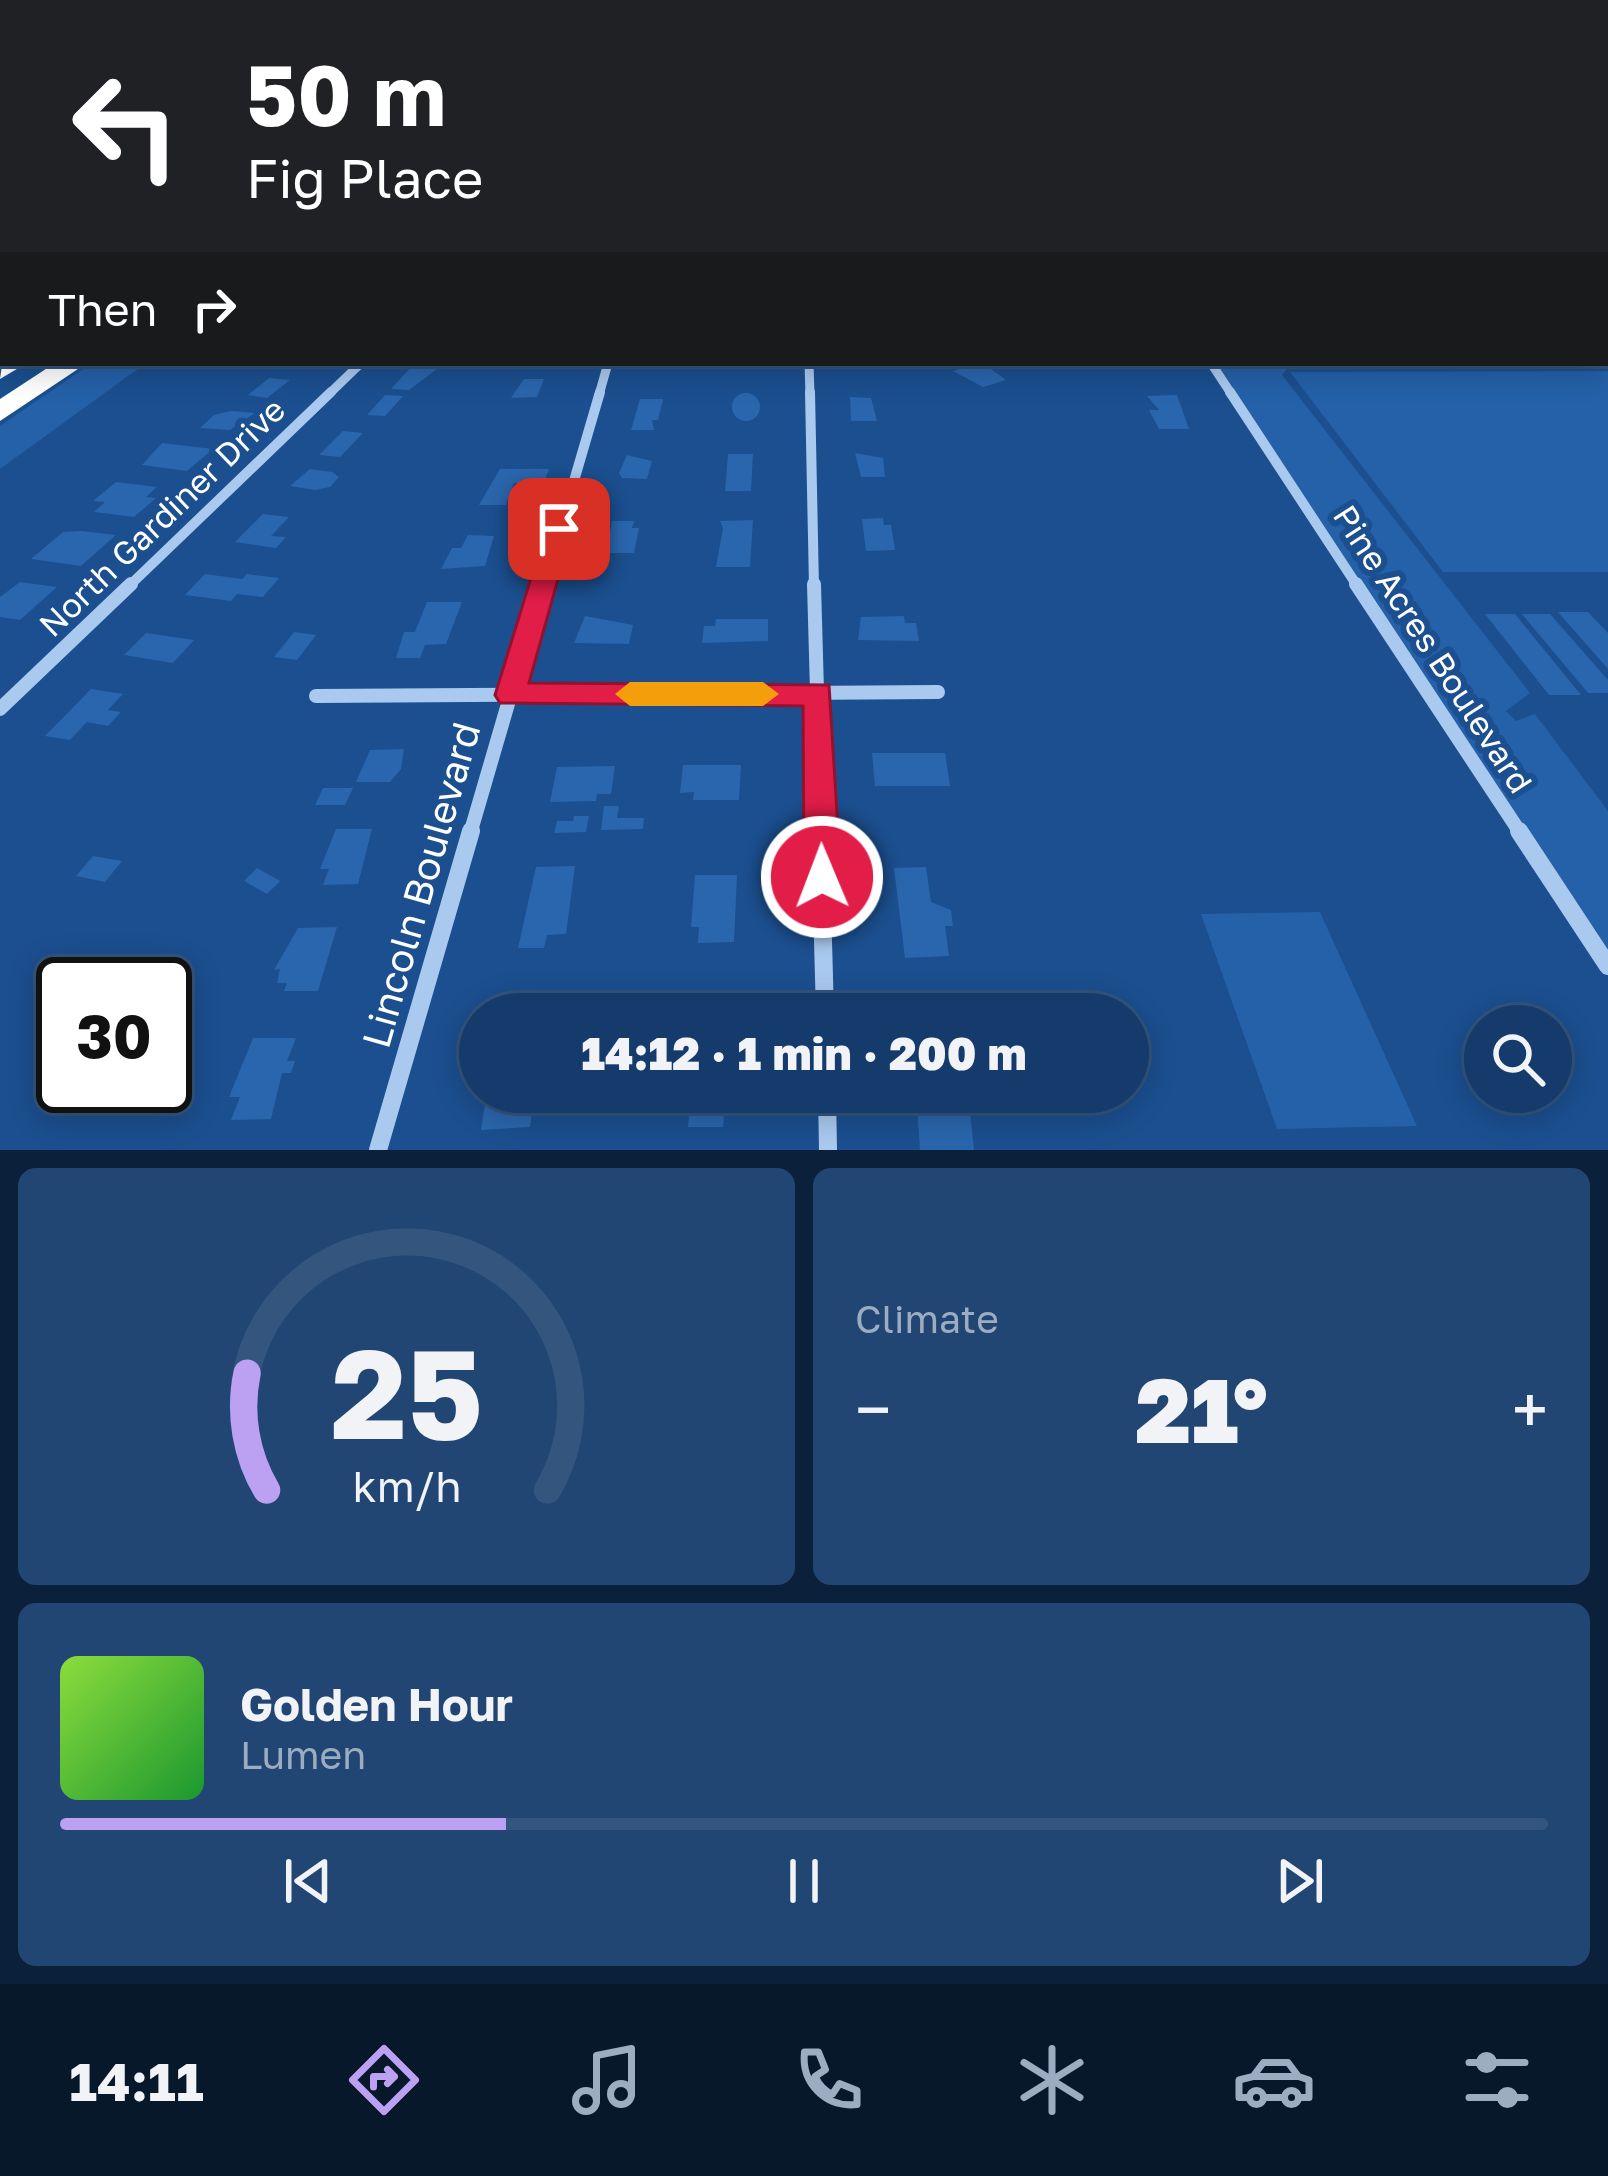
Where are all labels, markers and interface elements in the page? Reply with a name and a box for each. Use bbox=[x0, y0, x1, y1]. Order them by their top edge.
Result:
text: 50 m bbox=[246, 44, 446, 144]
icon: left bbox=[48, 48, 204, 204]
text: Fig Place bbox=[246, 145, 483, 210]
icon: right bbox=[181, 276, 247, 342]
text: Then bbox=[48, 282, 157, 336]
street label: North Gardiner Drive bbox=[31, 389, 292, 644]
pin bbox=[508, 478, 610, 580]
icon: arrive bbox=[526, 496, 592, 562]
street label: Pine Acres Boulevard bbox=[1326, 498, 1541, 800]
street label: Lincoln Boulevard bbox=[352, 717, 489, 1053]
position arrow bbox=[759, 814, 885, 940]
speed limit sign: 30 bbox=[36, 957, 192, 1113]
map controls bbox=[1464, 1005, 1572, 1113]
button: search bbox=[1464, 1005, 1572, 1113]
text: 14:12 · 1 min · 200 m bbox=[581, 1026, 1027, 1080]
text: Climate bbox=[855, 1295, 999, 1342]
text: 25 bbox=[330, 1317, 483, 1466]
text: 21° bbox=[1135, 1355, 1268, 1463]
text: − bbox=[855, 1369, 891, 1449]
text: + bbox=[1512, 1369, 1548, 1449]
text: km/h bbox=[352, 1459, 461, 1510]
text: Golden Hour bbox=[240, 1677, 513, 1731]
text: Lumen bbox=[240, 1731, 366, 1778]
icon: previous bbox=[275, 1848, 341, 1914]
icon: pause bbox=[771, 1848, 837, 1914]
icon: next bbox=[1267, 1848, 1333, 1914]
icon: directions bbox=[342, 2038, 426, 2122]
icon: music bbox=[565, 2038, 649, 2122]
icon: phone bbox=[787, 2038, 871, 2122]
icon: climate bbox=[1010, 2038, 1094, 2122]
icon: car bbox=[1232, 2038, 1316, 2122]
icon: filters bbox=[1455, 2038, 1539, 2122]
text: 14:11 bbox=[69, 2048, 204, 2113]

